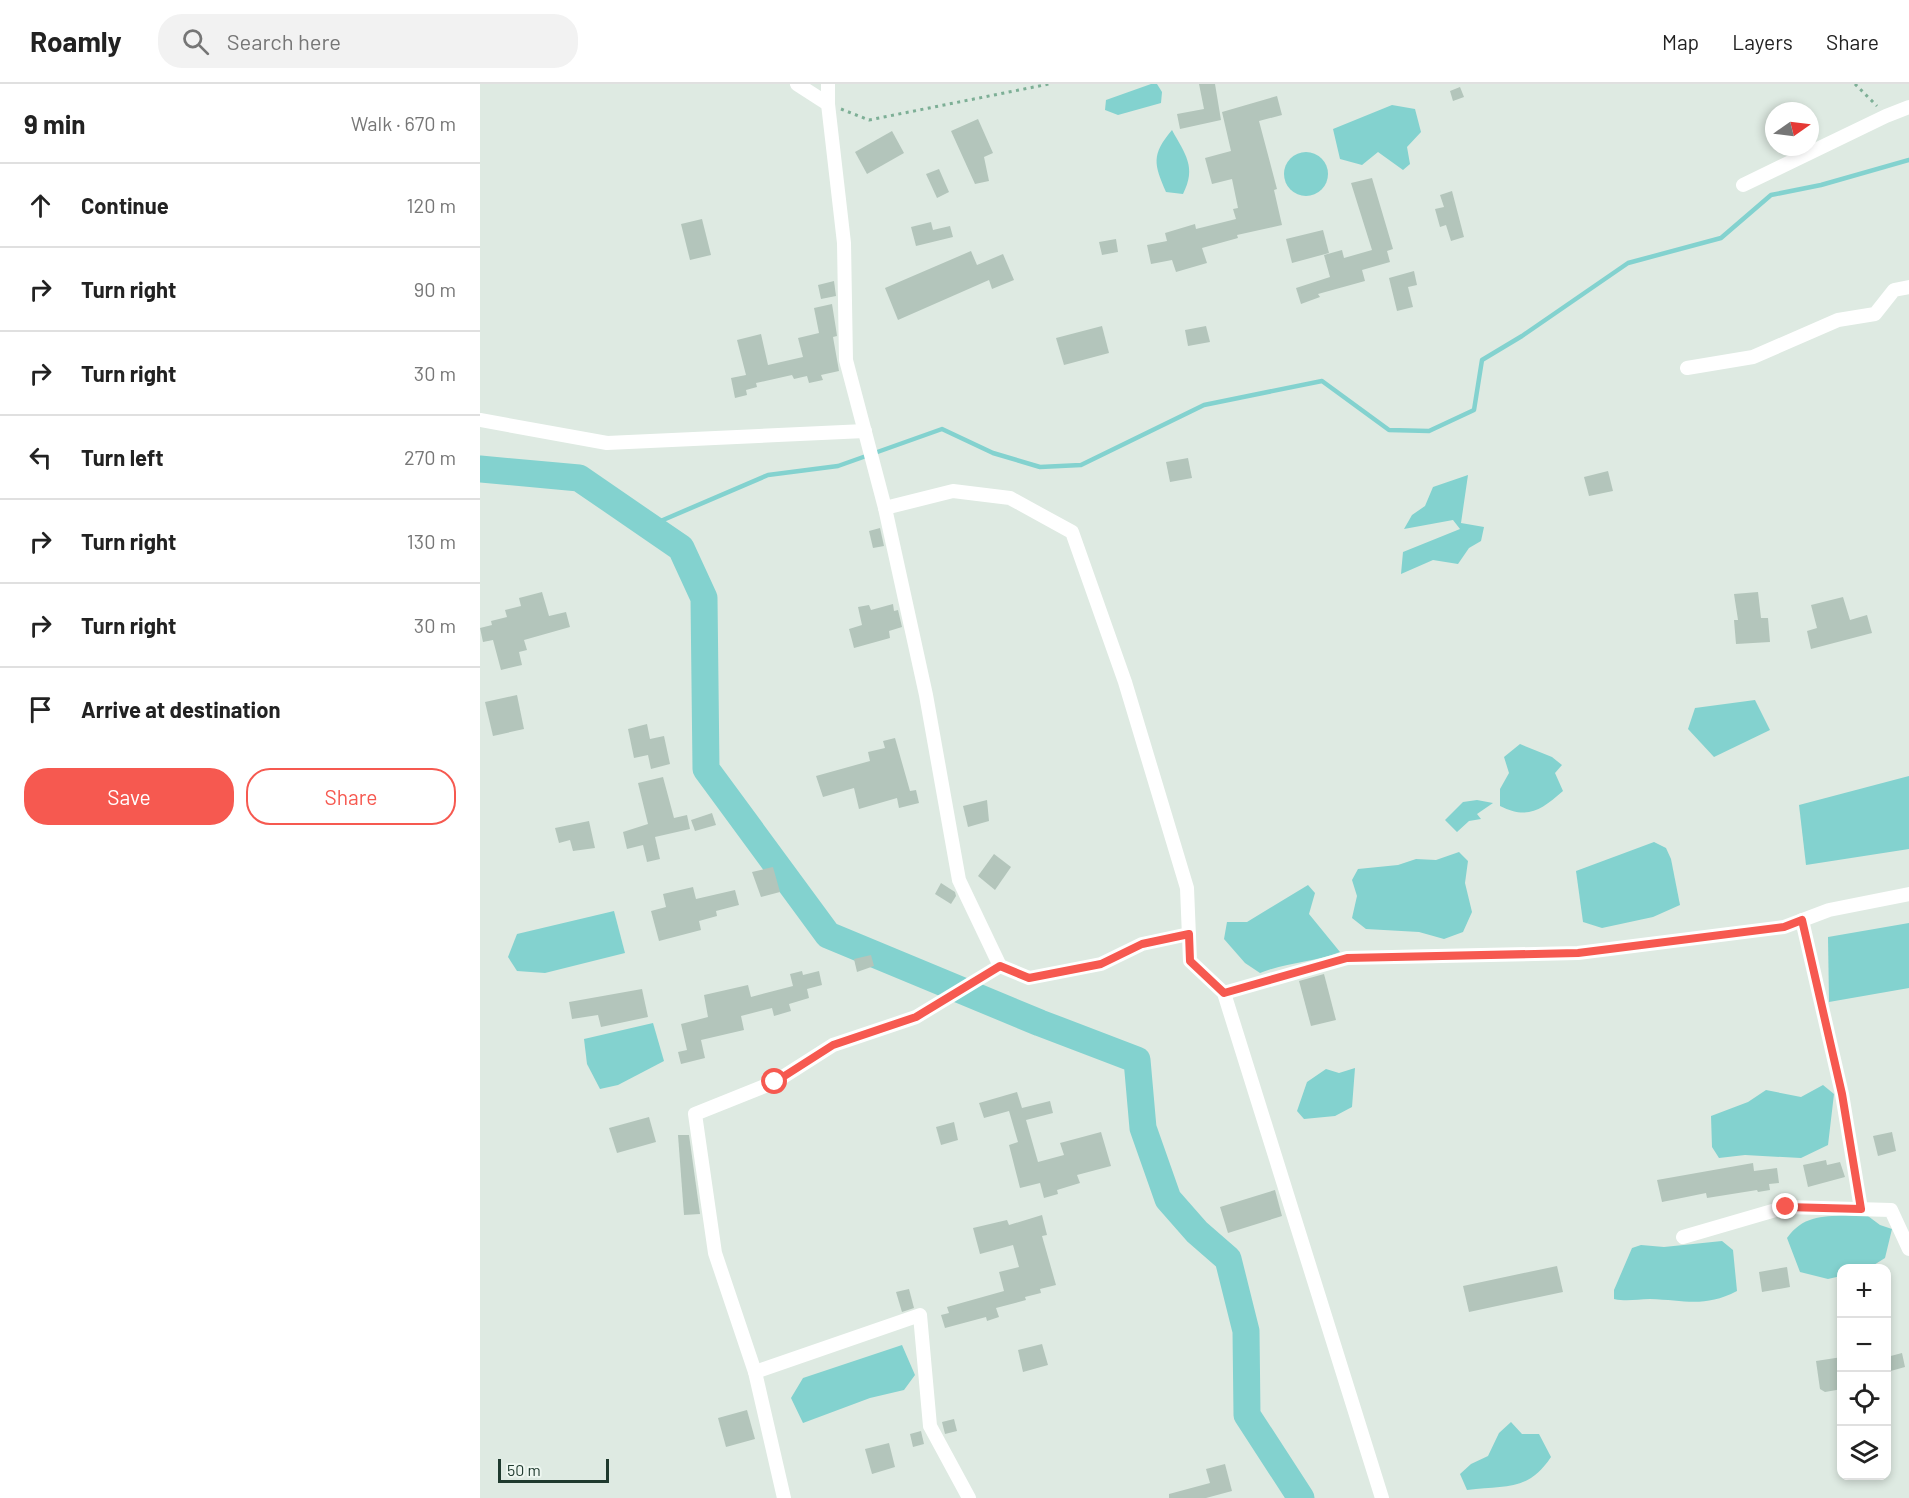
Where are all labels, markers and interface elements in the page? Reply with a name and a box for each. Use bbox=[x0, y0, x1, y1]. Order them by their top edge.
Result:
search box bbox=[158, 14, 578, 68]
text: Roamly bbox=[30, 24, 122, 58]
icon: search bbox=[179, 25, 212, 58]
text: Search here bbox=[227, 28, 341, 54]
text: Map bbox=[1662, 29, 1699, 54]
text: Layers bbox=[1732, 29, 1793, 54]
text: Share bbox=[1826, 29, 1879, 54]
north arrow bbox=[1765, 102, 1819, 156]
text: 9 min bbox=[24, 108, 86, 139]
text: Walk · 670 m bbox=[351, 111, 456, 135]
icon: ahead bbox=[24, 189, 57, 222]
text: Continue bbox=[81, 192, 169, 218]
text: 120 m bbox=[406, 193, 456, 217]
icon: right bbox=[24, 273, 57, 306]
text: Turn right bbox=[81, 276, 176, 302]
text: 90 m bbox=[414, 277, 456, 301]
icon: right bbox=[24, 357, 57, 390]
text: Turn right bbox=[81, 360, 176, 386]
text: 30 m bbox=[414, 361, 456, 385]
icon: left bbox=[24, 441, 57, 474]
text: Turn left bbox=[81, 444, 164, 470]
text: 270 m bbox=[404, 445, 456, 469]
icon: right bbox=[24, 525, 57, 558]
text: Turn right bbox=[81, 528, 176, 554]
text: 130 m bbox=[407, 529, 456, 553]
icon: right bbox=[24, 609, 57, 642]
text: Turn right bbox=[81, 612, 176, 638]
text: 30 m bbox=[414, 613, 456, 637]
icon: arrive bbox=[24, 693, 57, 726]
text: Arrive at destination bbox=[81, 696, 280, 722]
button: Save bbox=[24, 768, 234, 825]
button: Share bbox=[246, 768, 456, 825]
route start bbox=[761, 1068, 787, 1094]
route end bbox=[1772, 1193, 1798, 1219]
map controls bbox=[1837, 1264, 1891, 1480]
button: + bbox=[1837, 1264, 1891, 1318]
button: − bbox=[1837, 1318, 1891, 1372]
button: locate bbox=[1837, 1372, 1891, 1426]
button: layers bbox=[1837, 1426, 1891, 1480]
scale bar bbox=[498, 1456, 609, 1484]
text: 50 m bbox=[507, 1460, 541, 1479]

